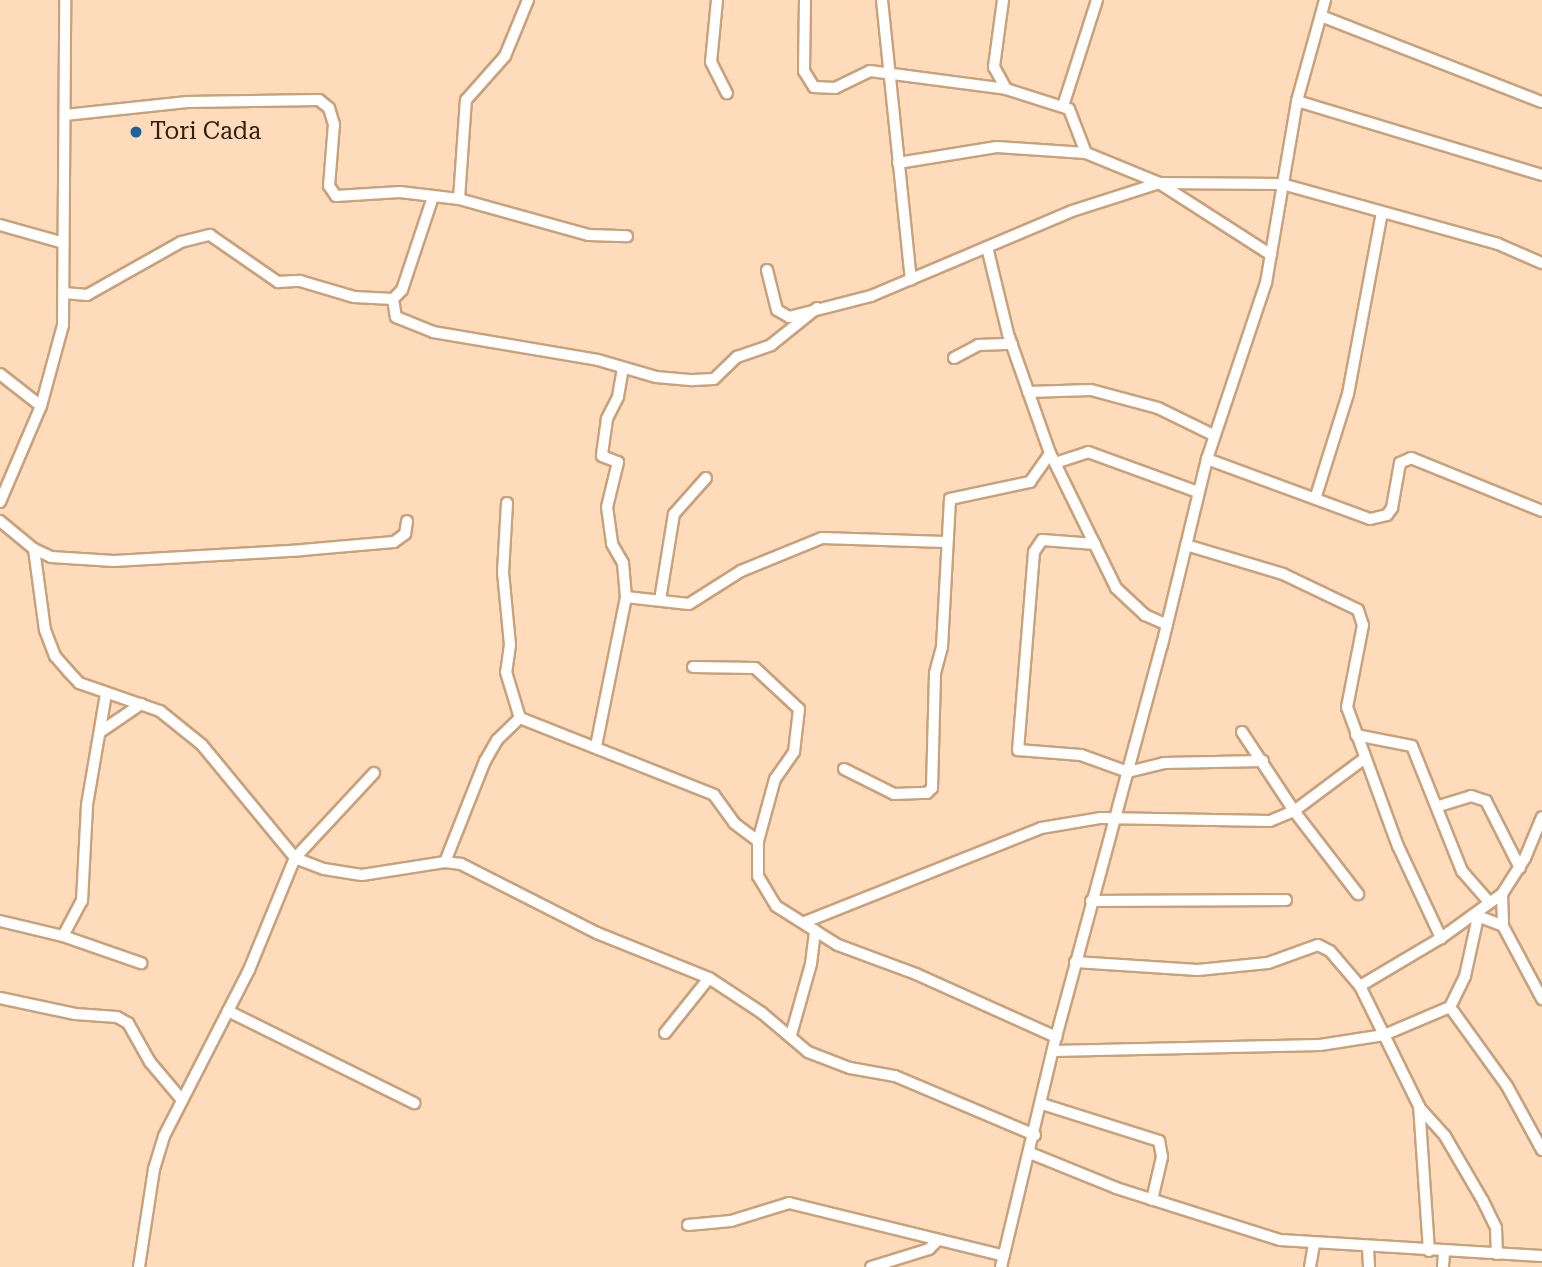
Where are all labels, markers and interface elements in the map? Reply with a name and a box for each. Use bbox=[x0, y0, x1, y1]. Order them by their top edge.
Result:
place label: Tori Cada bbox=[150, 118, 261, 146]
marker: Tori Cada bbox=[128, 124, 144, 140]

